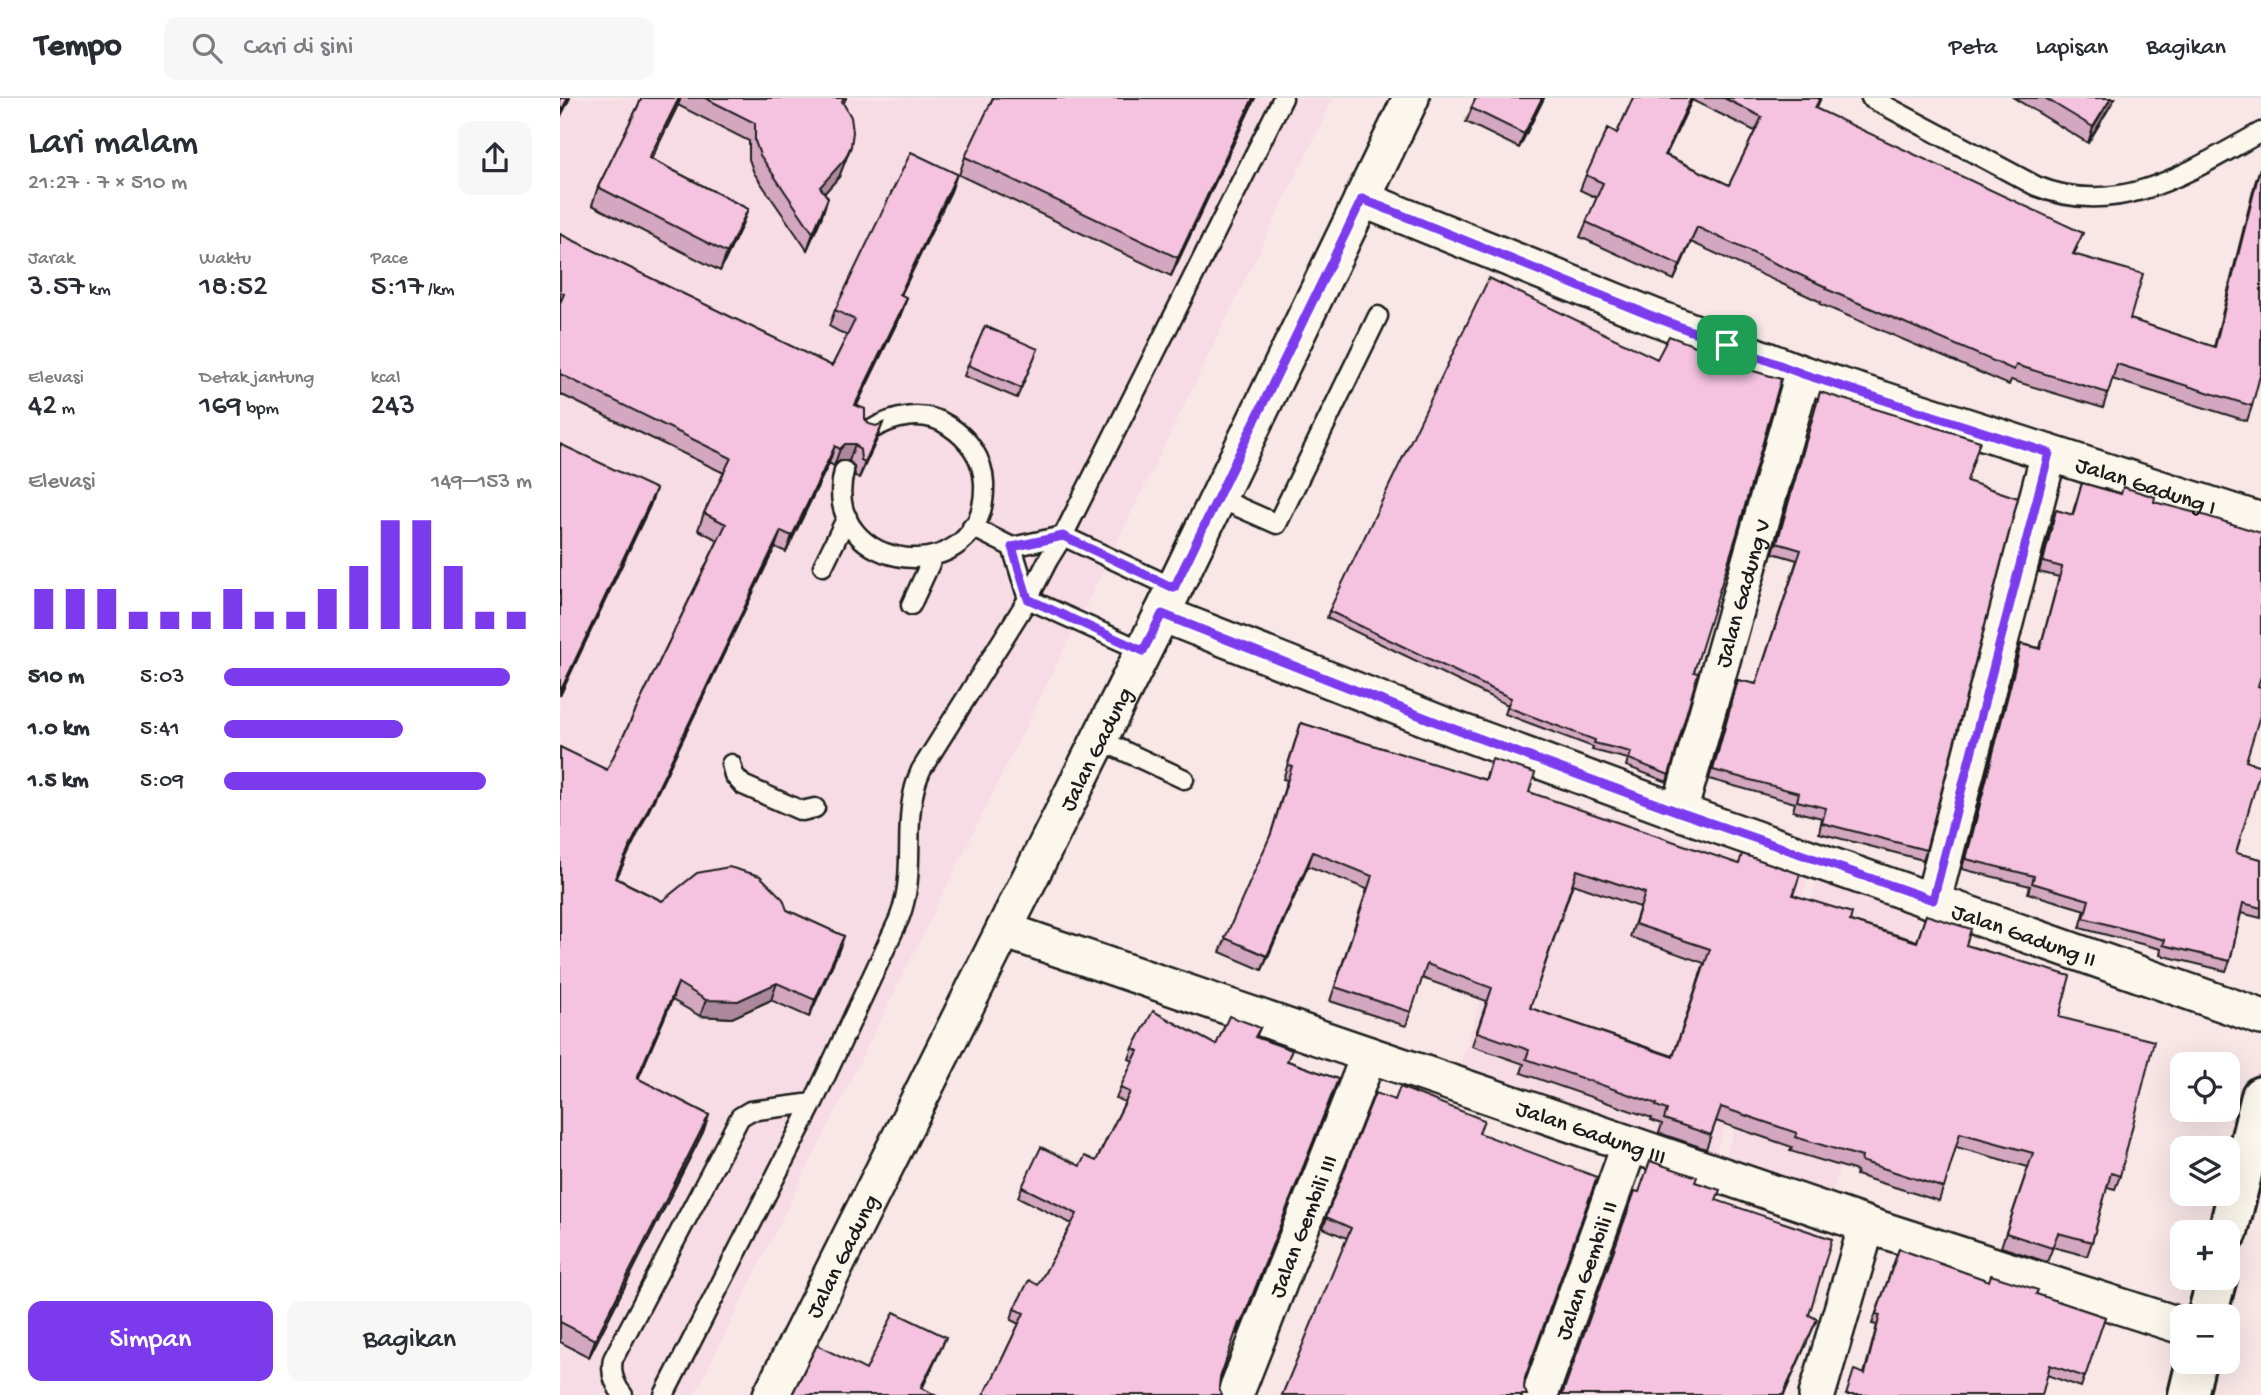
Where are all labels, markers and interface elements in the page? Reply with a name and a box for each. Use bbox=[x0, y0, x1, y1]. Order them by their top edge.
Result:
search box bbox=[164, 17, 654, 80]
text: Tempo bbox=[35, 29, 122, 67]
icon: search bbox=[188, 29, 226, 67]
text: Cari di sini bbox=[244, 33, 353, 64]
text: Peta bbox=[1949, 34, 1997, 63]
text: Lapisan bbox=[2035, 34, 2108, 63]
text: Bagikan bbox=[2146, 34, 2226, 63]
button: share bbox=[458, 121, 532, 195]
text: Lari malam bbox=[28, 122, 198, 166]
text: 21:27 · 7 × 510 m bbox=[28, 170, 187, 197]
text: Jarak bbox=[28, 248, 74, 271]
text: Waktu bbox=[199, 248, 251, 271]
text: Pace bbox=[371, 248, 408, 271]
text: 3.57 bbox=[28, 271, 84, 306]
text: 18:52 bbox=[199, 271, 268, 306]
text: 5:17 bbox=[371, 271, 424, 306]
text: km bbox=[84, 279, 111, 302]
text: /km bbox=[424, 279, 455, 302]
pin bbox=[1697, 315, 1757, 375]
icon: arrive bbox=[1708, 326, 1746, 364]
text: Elevasi bbox=[28, 367, 84, 390]
text: Detak jantung bbox=[199, 367, 314, 390]
text: kcal bbox=[371, 367, 400, 390]
text: 42 bbox=[28, 390, 57, 425]
text: 169 bbox=[199, 390, 242, 425]
text: 243 bbox=[371, 390, 415, 425]
text: m bbox=[57, 398, 75, 421]
text: bpm bbox=[242, 398, 279, 421]
street label: Jalan Gadung I bbox=[2072, 452, 2219, 523]
text: Elevasi bbox=[28, 469, 96, 496]
text: 149–153 m bbox=[431, 469, 532, 496]
street label: Jalan Gadung V bbox=[1711, 516, 1778, 671]
text: 510 m bbox=[28, 664, 84, 691]
text: 5:03 bbox=[140, 664, 184, 691]
street label: Jalan Gadung bbox=[1056, 684, 1140, 816]
text: 1.0 km bbox=[28, 716, 90, 743]
text: 5:41 bbox=[140, 716, 180, 743]
text: 1.5 km bbox=[28, 768, 89, 795]
text: 5:09 bbox=[140, 768, 184, 795]
street label: Jalan Gadung II bbox=[1948, 899, 2099, 975]
map controls bbox=[2170, 1052, 2240, 1374]
button: locate bbox=[2170, 1052, 2240, 1122]
street label: Jalan Gadung III bbox=[1512, 1096, 1669, 1172]
button: layers bbox=[2170, 1136, 2240, 1206]
street label: Jalan Gembili III bbox=[1265, 1152, 1345, 1302]
street label: Jalan Gadung bbox=[802, 1191, 886, 1323]
street label: Jalan Gembili II bbox=[1551, 1198, 1625, 1344]
button: + bbox=[2170, 1220, 2240, 1290]
button: Simpan bbox=[28, 1301, 273, 1381]
button: Bagikan bbox=[287, 1301, 532, 1381]
button: − bbox=[2170, 1304, 2240, 1374]

